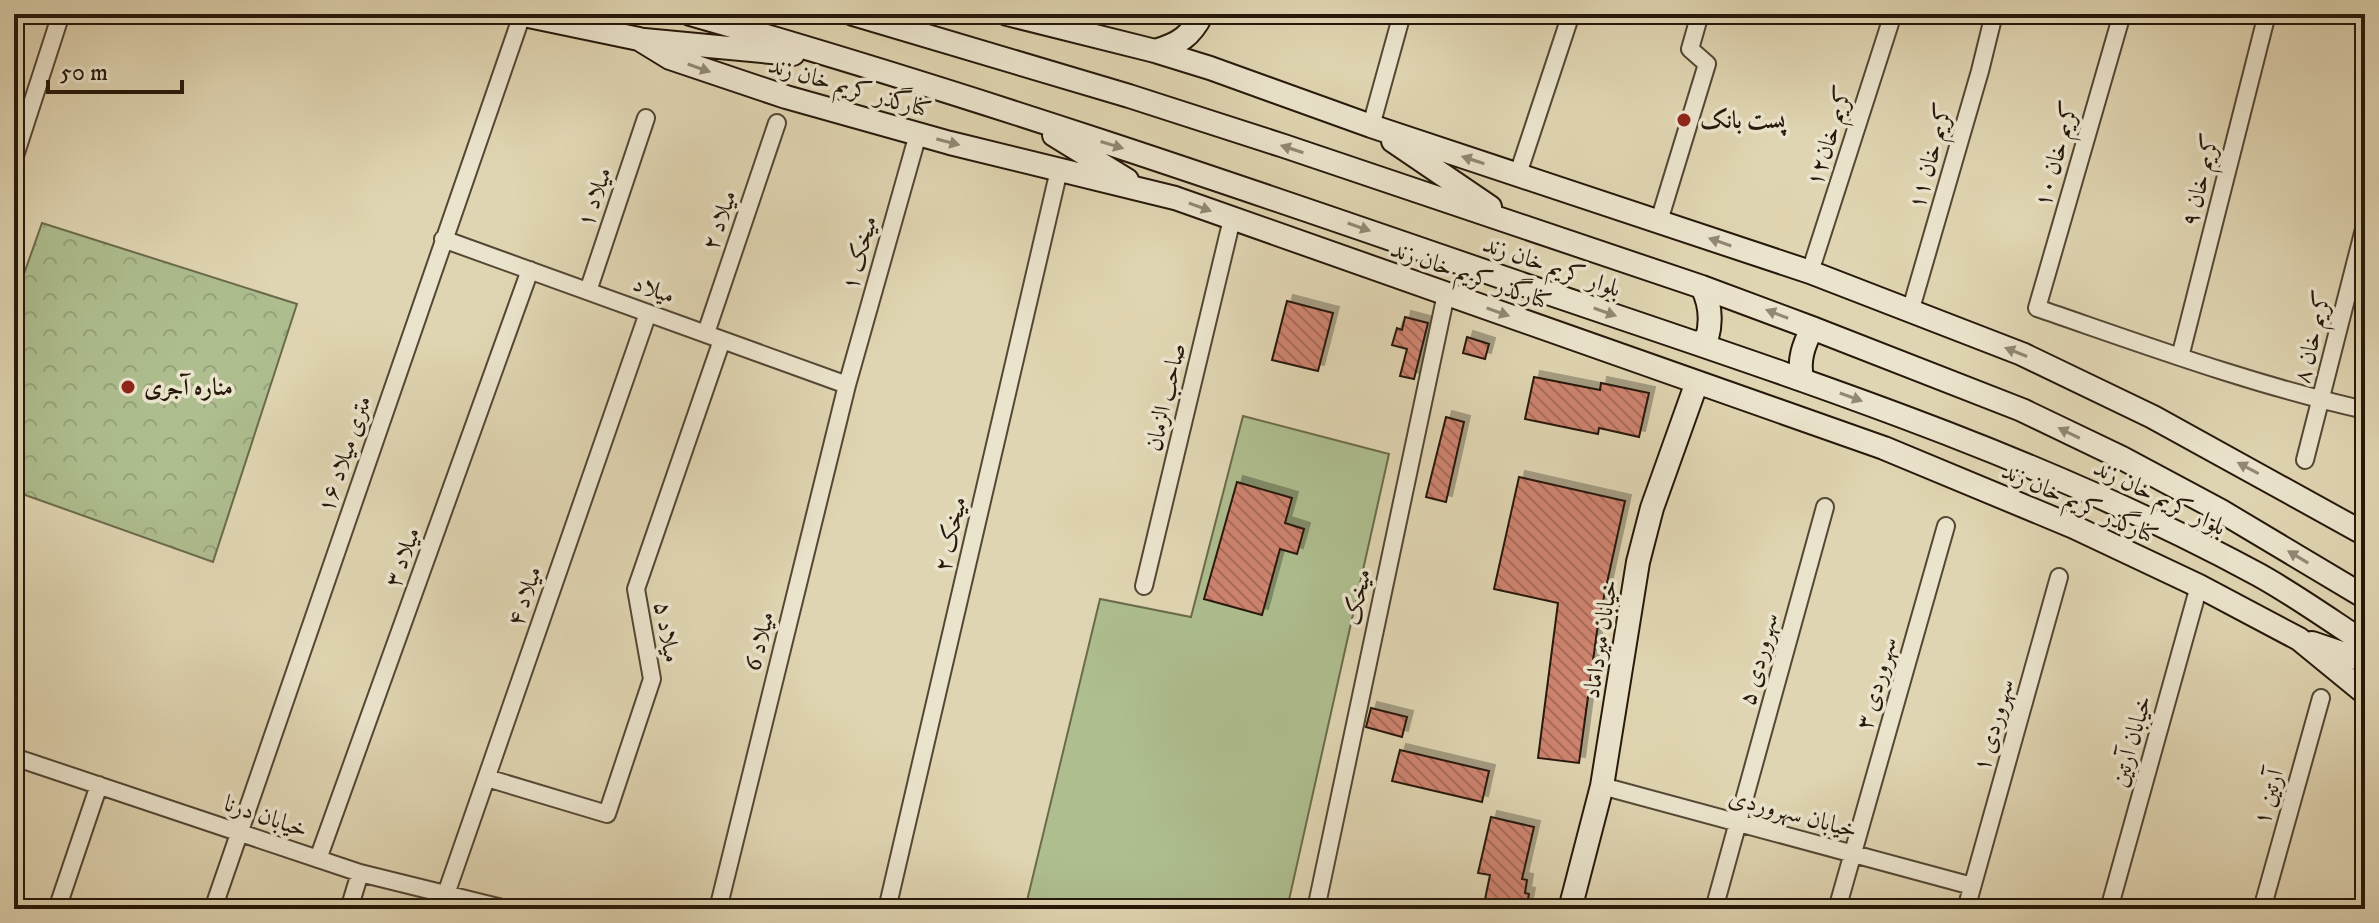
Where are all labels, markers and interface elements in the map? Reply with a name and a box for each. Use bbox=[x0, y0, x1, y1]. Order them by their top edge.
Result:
scale bar bbox=[48, 44, 182, 94]
street label: کنارگذر کریم خان زند bbox=[763, 48, 935, 130]
text: 50 m bbox=[60, 58, 108, 88]
one-way arrow bbox=[687, 62, 711, 74]
street label: کریم خان۱۲ bbox=[1800, 82, 1865, 192]
street label: کریم خان ۱۰ bbox=[2028, 98, 2091, 212]
street label: کریم خان ۱۱ bbox=[1902, 100, 1965, 214]
place label: پست بانک bbox=[1700, 106, 1787, 136]
marker: پست بانک bbox=[1675, 111, 1693, 129]
street label: کریم خان ۹ bbox=[2175, 131, 2232, 231]
one-way arrow bbox=[936, 137, 961, 149]
one-way arrow bbox=[1101, 139, 1125, 152]
one-way arrow bbox=[1280, 143, 1304, 155]
one-way arrow bbox=[1461, 153, 1485, 165]
street label: میلاد ۱ bbox=[571, 163, 619, 231]
street label: میلاد ۲ bbox=[696, 186, 744, 254]
one-way arrow bbox=[1188, 201, 1212, 214]
street label: میخک ۱ bbox=[835, 213, 885, 294]
one-way arrow bbox=[1347, 221, 1371, 234]
street label: بلوار کریم خان زند bbox=[1477, 229, 1625, 309]
street label: کنارگذر کریم خان زند bbox=[1385, 232, 1556, 322]
one-way arrow bbox=[1707, 235, 1731, 247]
street label: میلاد bbox=[629, 269, 679, 311]
street label: کریم خان ۸ bbox=[2287, 288, 2344, 388]
one-way arrow bbox=[1593, 306, 1617, 318]
one-way arrow bbox=[1486, 307, 1510, 319]
one-way arrow bbox=[1765, 307, 1789, 320]
street label: صاحب الزمان bbox=[1139, 340, 1193, 454]
one-way arrow bbox=[2004, 345, 2028, 358]
place label: مناره آجری bbox=[144, 373, 233, 403]
marker: مناره آجری bbox=[119, 378, 137, 396]
one-way arrow bbox=[1839, 391, 1863, 403]
street label: ۱۶ متری میلاد bbox=[311, 392, 379, 517]
one-way arrow bbox=[2058, 426, 2081, 440]
street label: کنارگذر کریم خان زند bbox=[1995, 453, 2164, 556]
street label: بلوار کریم خان زند bbox=[2086, 453, 2231, 547]
one-way arrow bbox=[2237, 462, 2259, 476]
street label: میخک ۲ bbox=[928, 494, 974, 575]
street label: میلاد ۳ bbox=[378, 523, 428, 592]
one-way arrow bbox=[2287, 550, 2309, 564]
street label: میلاد ۴ bbox=[501, 562, 549, 630]
street label: میخک bbox=[1337, 566, 1379, 628]
street label: خیابان میرداماد bbox=[1577, 577, 1625, 701]
street label: میلاد ۵ bbox=[647, 599, 687, 665]
street label: میلاد 6 bbox=[738, 608, 782, 674]
street label: سهروردی ۵ bbox=[1732, 609, 1786, 709]
street label: سهروردی ۳ bbox=[1849, 633, 1904, 733]
street label: سهروردی ۱ bbox=[1966, 675, 2021, 775]
street label: خیابان آرتین bbox=[2105, 692, 2159, 790]
street label: آرتین ۱ bbox=[2247, 763, 2292, 829]
street label: خیابان سهروردی bbox=[1725, 782, 1860, 846]
street label: خیابان درنا bbox=[220, 789, 311, 845]

